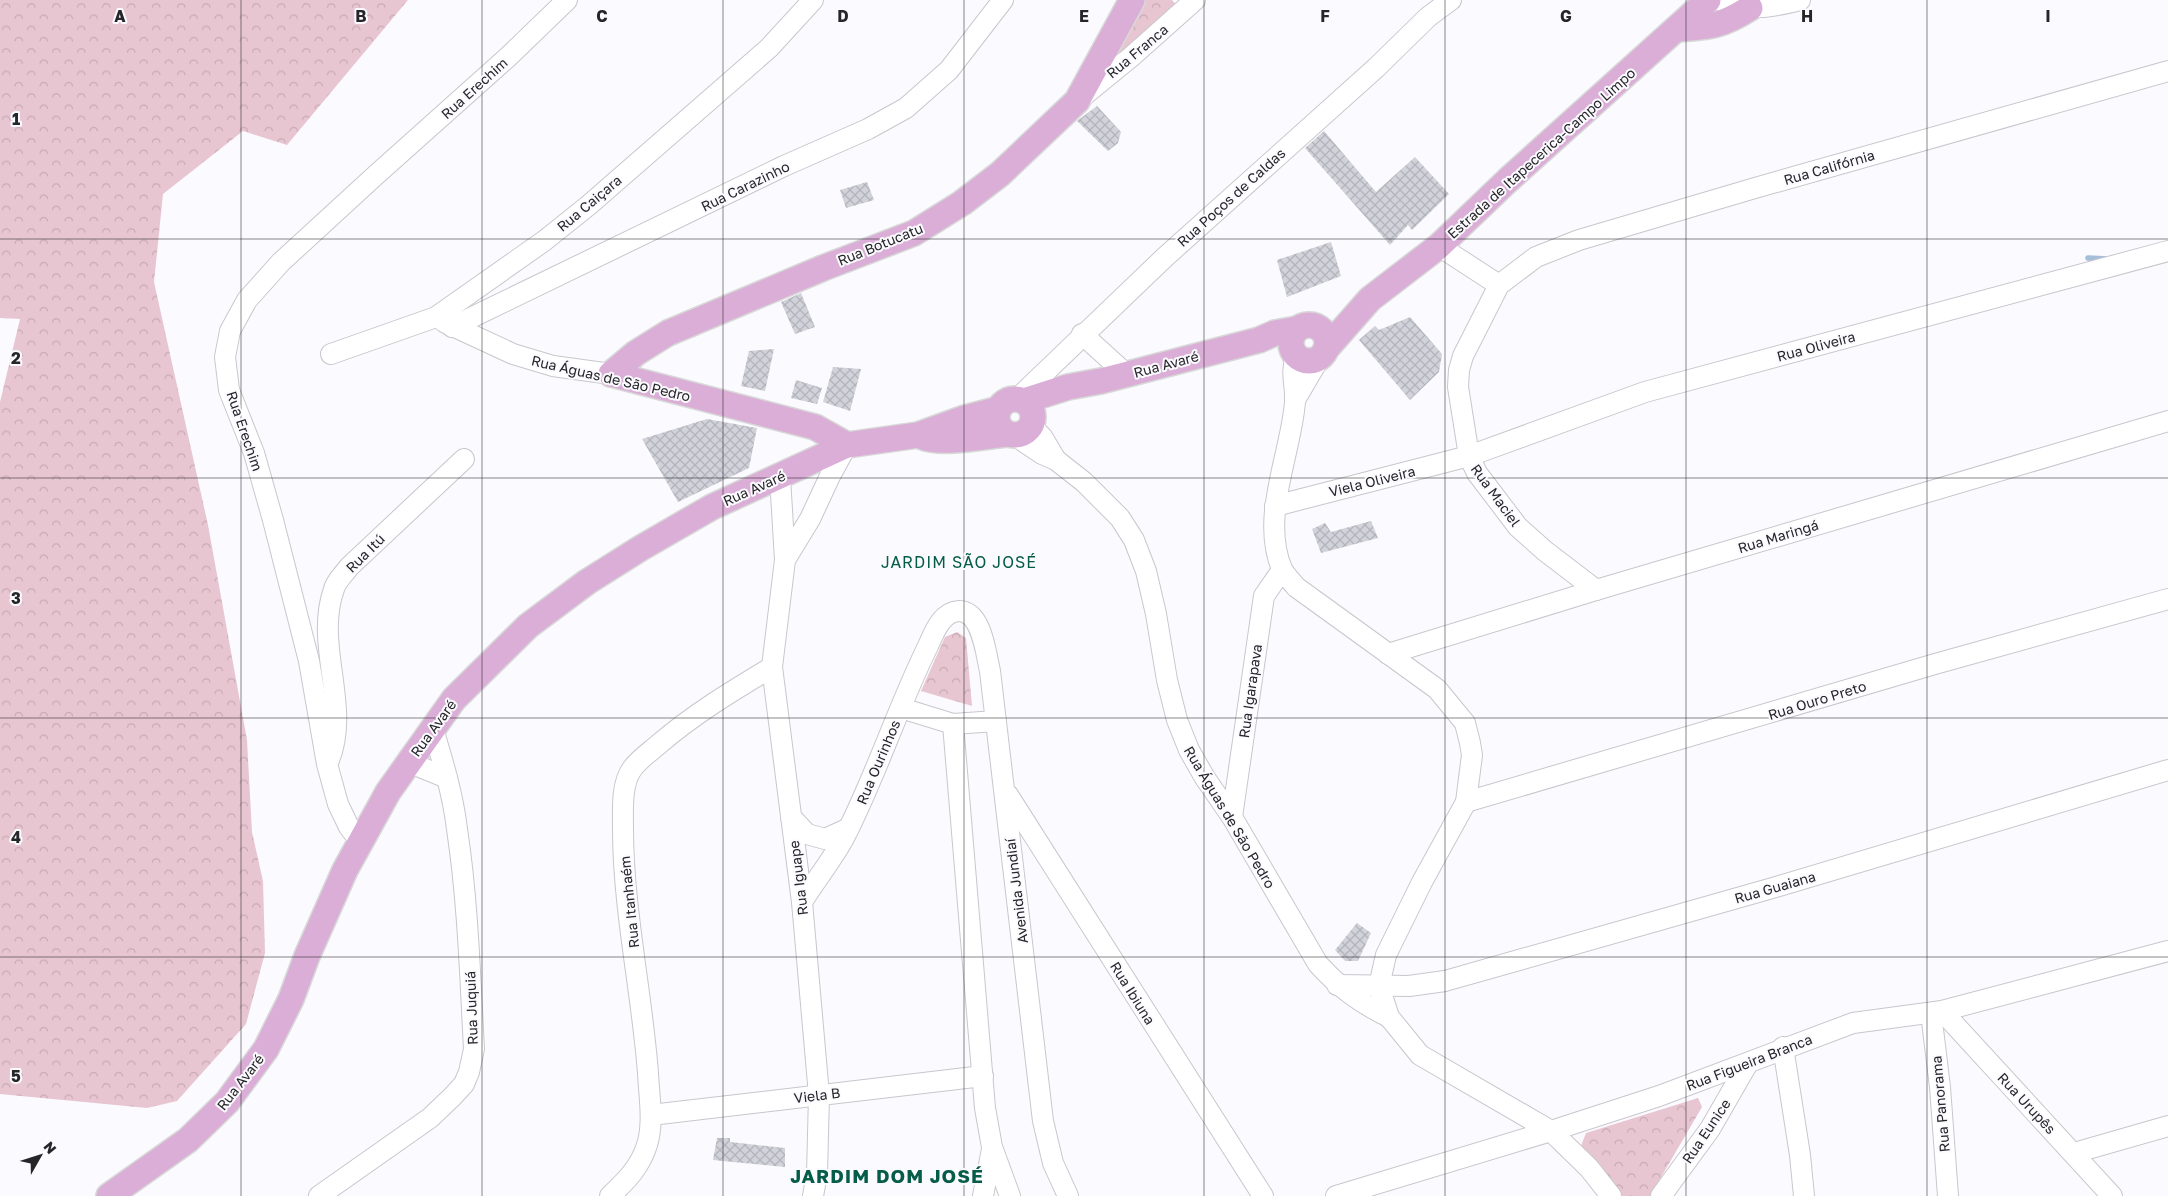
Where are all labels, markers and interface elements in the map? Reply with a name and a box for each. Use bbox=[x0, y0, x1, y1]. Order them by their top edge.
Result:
text: A bbox=[114, 6, 126, 26]
text: B bbox=[355, 6, 367, 26]
text: C bbox=[596, 6, 608, 26]
text: D bbox=[837, 6, 849, 26]
text: E bbox=[1079, 6, 1089, 26]
text: F bbox=[1320, 6, 1330, 26]
text: G bbox=[1560, 6, 1572, 26]
text: H bbox=[1801, 6, 1813, 26]
text: I bbox=[2045, 6, 2051, 26]
street label: Rua Franca bbox=[1103, 20, 1171, 82]
street label: Rua Erechim bbox=[437, 54, 511, 122]
street label: Estrada de Itapecerica-Campo Limpo bbox=[1444, 64, 1638, 242]
text: 1 bbox=[12, 109, 20, 129]
street label: Rua Poços de Caldas bbox=[1173, 144, 1289, 250]
street label: Rua Califórnia bbox=[1782, 146, 1876, 188]
street label: Rua Carazinho bbox=[698, 157, 792, 215]
street label: Rua Caiçara bbox=[553, 171, 625, 235]
street label: Rua Botucatu bbox=[835, 219, 925, 269]
street label: Rua Oliveira bbox=[1775, 327, 1857, 365]
street label: Rua Avaré bbox=[1132, 347, 1200, 381]
text: 2 bbox=[11, 348, 21, 368]
street label: Rua Águas de São Pedro bbox=[530, 351, 692, 405]
street label: Rua Erechim bbox=[223, 389, 267, 473]
street label: Rua Maciel bbox=[1468, 460, 1524, 530]
street label: Viela Oliveira bbox=[1327, 462, 1417, 500]
street label: Rua Avaré bbox=[720, 467, 788, 509]
street label: Rua Maringá bbox=[1736, 516, 1820, 556]
street label: Rua Itú bbox=[342, 530, 388, 576]
district label: JARDIM SÃO JOSÉ bbox=[881, 552, 1037, 572]
text: 3 bbox=[11, 588, 21, 608]
street label: Rua Igarapava bbox=[1235, 643, 1265, 739]
street label: Rua Ouro Preto bbox=[1766, 677, 1868, 723]
street label: Rua Avaré bbox=[407, 696, 459, 760]
street label: Rua Ourinhos bbox=[853, 717, 903, 807]
street label: Rua Águas de São Pedro bbox=[1181, 743, 1279, 891]
text: 4 bbox=[11, 827, 21, 847]
street label: Avenida Jundiaí bbox=[1001, 836, 1031, 944]
street label: Rua Iguape bbox=[785, 840, 811, 916]
street label: Rua Itanhaém bbox=[616, 855, 642, 949]
street label: Rua Guaiana bbox=[1732, 867, 1818, 907]
street label: Rua Ibiuna bbox=[1107, 958, 1159, 1028]
street label: Rua Juquiá bbox=[461, 971, 481, 1045]
street label: Rua Figueira Branca bbox=[1684, 1030, 1814, 1094]
street label: Rua Avaré bbox=[213, 1051, 267, 1113]
street label: Rua Panorama bbox=[1927, 1055, 1953, 1153]
text: 5 bbox=[11, 1066, 21, 1086]
street label: Rua Urupês bbox=[1994, 1069, 2060, 1137]
street label: Viela B bbox=[793, 1084, 841, 1106]
street label: Rua Eunice bbox=[1678, 1095, 1734, 1167]
north arrow bbox=[15, 1131, 65, 1181]
text: N bbox=[41, 1138, 60, 1157]
district label: JARDIM DOM JOSÉ bbox=[790, 1164, 984, 1187]

